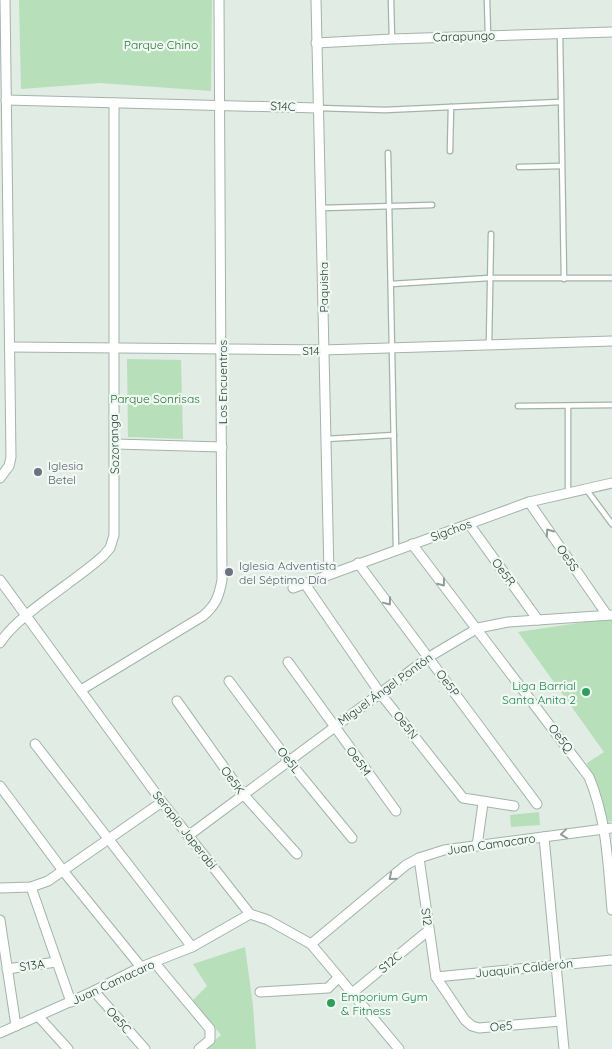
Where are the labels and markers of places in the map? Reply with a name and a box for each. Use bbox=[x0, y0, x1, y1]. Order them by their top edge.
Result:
place label: Iglesia Betel bbox=[48, 458, 83, 487]
marker: Iglesia Betel bbox=[32, 466, 44, 478]
place label: Iglesia Adventista del Séptimo Día bbox=[239, 558, 336, 587]
marker: Iglesia Adventista del Séptimo Día bbox=[223, 566, 235, 578]
place label: Liga Barrial Santa Anita 2 bbox=[502, 678, 576, 707]
marker: Liga Barrial Santa Anita 2 bbox=[580, 686, 592, 698]
place label: Emporium Gym & Fitness bbox=[341, 989, 428, 1018]
marker: Emporium Gym & Fitness bbox=[325, 997, 337, 1009]

